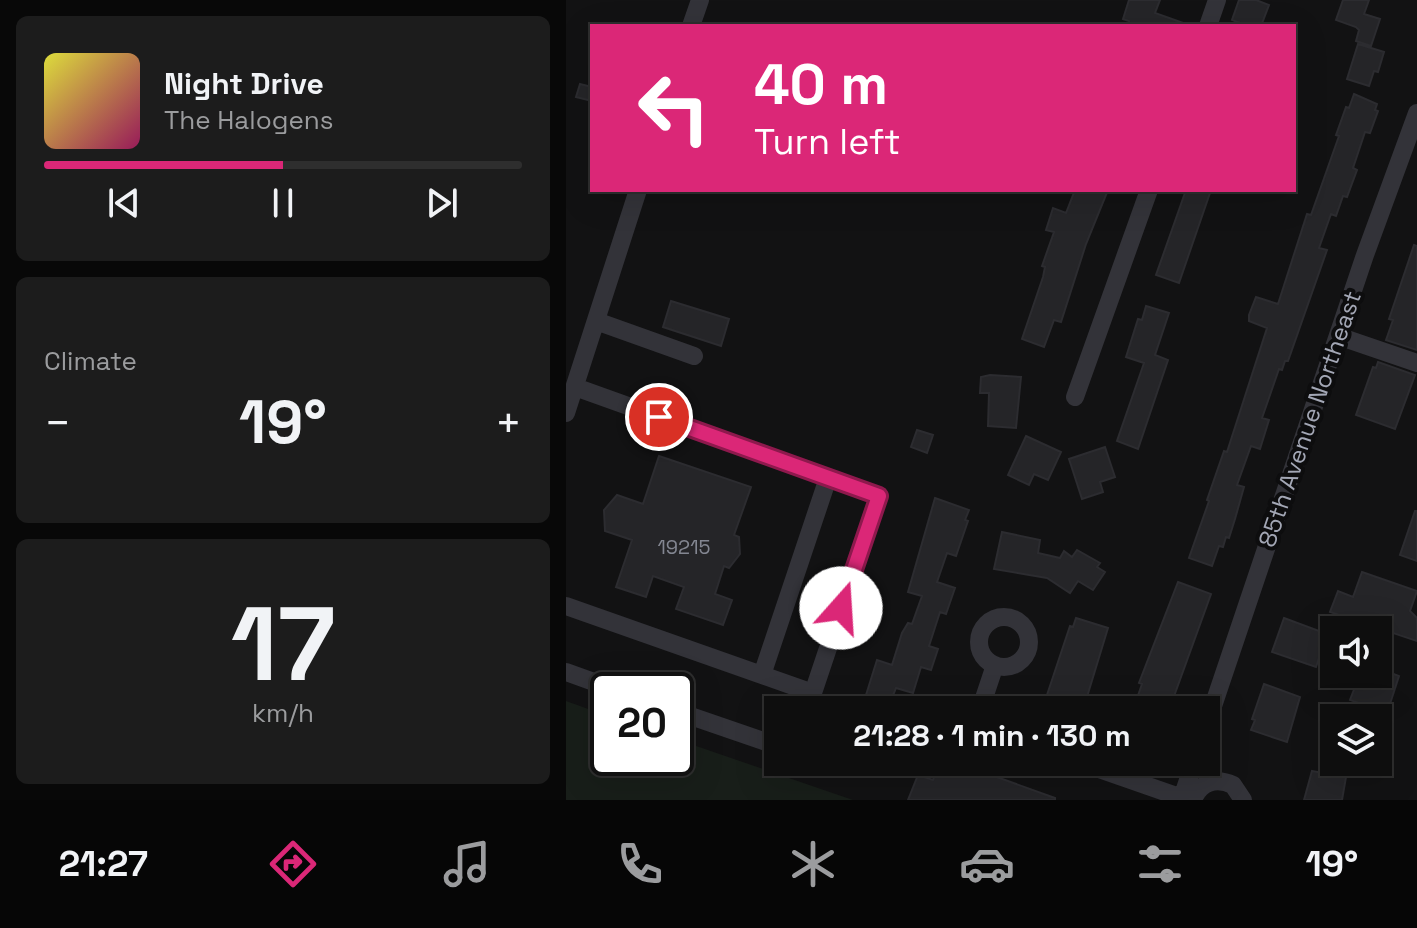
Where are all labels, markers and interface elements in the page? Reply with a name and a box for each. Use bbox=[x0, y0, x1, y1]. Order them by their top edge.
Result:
text: 40 m bbox=[754, 49, 888, 120]
icon: left bbox=[622, 56, 726, 160]
text: Night Drive bbox=[164, 64, 324, 103]
text: The Halogens bbox=[164, 103, 333, 137]
text: Turn left bbox=[754, 119, 901, 165]
icon: previous bbox=[102, 181, 146, 225]
icon: pause bbox=[261, 181, 305, 225]
icon: next bbox=[420, 181, 464, 225]
street label: 85th Avenue Northeast bbox=[1251, 287, 1368, 551]
text: Climate bbox=[44, 344, 137, 378]
pin bbox=[625, 383, 693, 451]
text: 19° bbox=[239, 384, 327, 461]
text: − bbox=[44, 395, 71, 451]
text: + bbox=[495, 395, 522, 451]
icon: arrive bbox=[637, 395, 681, 439]
house number: 19215 bbox=[658, 534, 711, 560]
position arrow bbox=[799, 566, 883, 650]
text: 17 bbox=[231, 578, 335, 710]
map controls bbox=[1320, 616, 1392, 776]
button: sound bbox=[1320, 616, 1392, 688]
speed limit sign: 20 bbox=[590, 672, 694, 776]
text: km/h bbox=[252, 696, 314, 730]
button: layers bbox=[1320, 704, 1392, 776]
text: 21:28 · 1 min · 130 m bbox=[853, 716, 1131, 755]
icon: directions bbox=[265, 836, 321, 892]
icon: music bbox=[439, 836, 495, 892]
icon: phone bbox=[612, 836, 668, 892]
icon: climate bbox=[785, 836, 841, 892]
icon: car bbox=[959, 836, 1015, 892]
icon: filters bbox=[1132, 836, 1188, 892]
text: 21:27 bbox=[59, 841, 148, 887]
text: 19° bbox=[1306, 841, 1358, 887]

